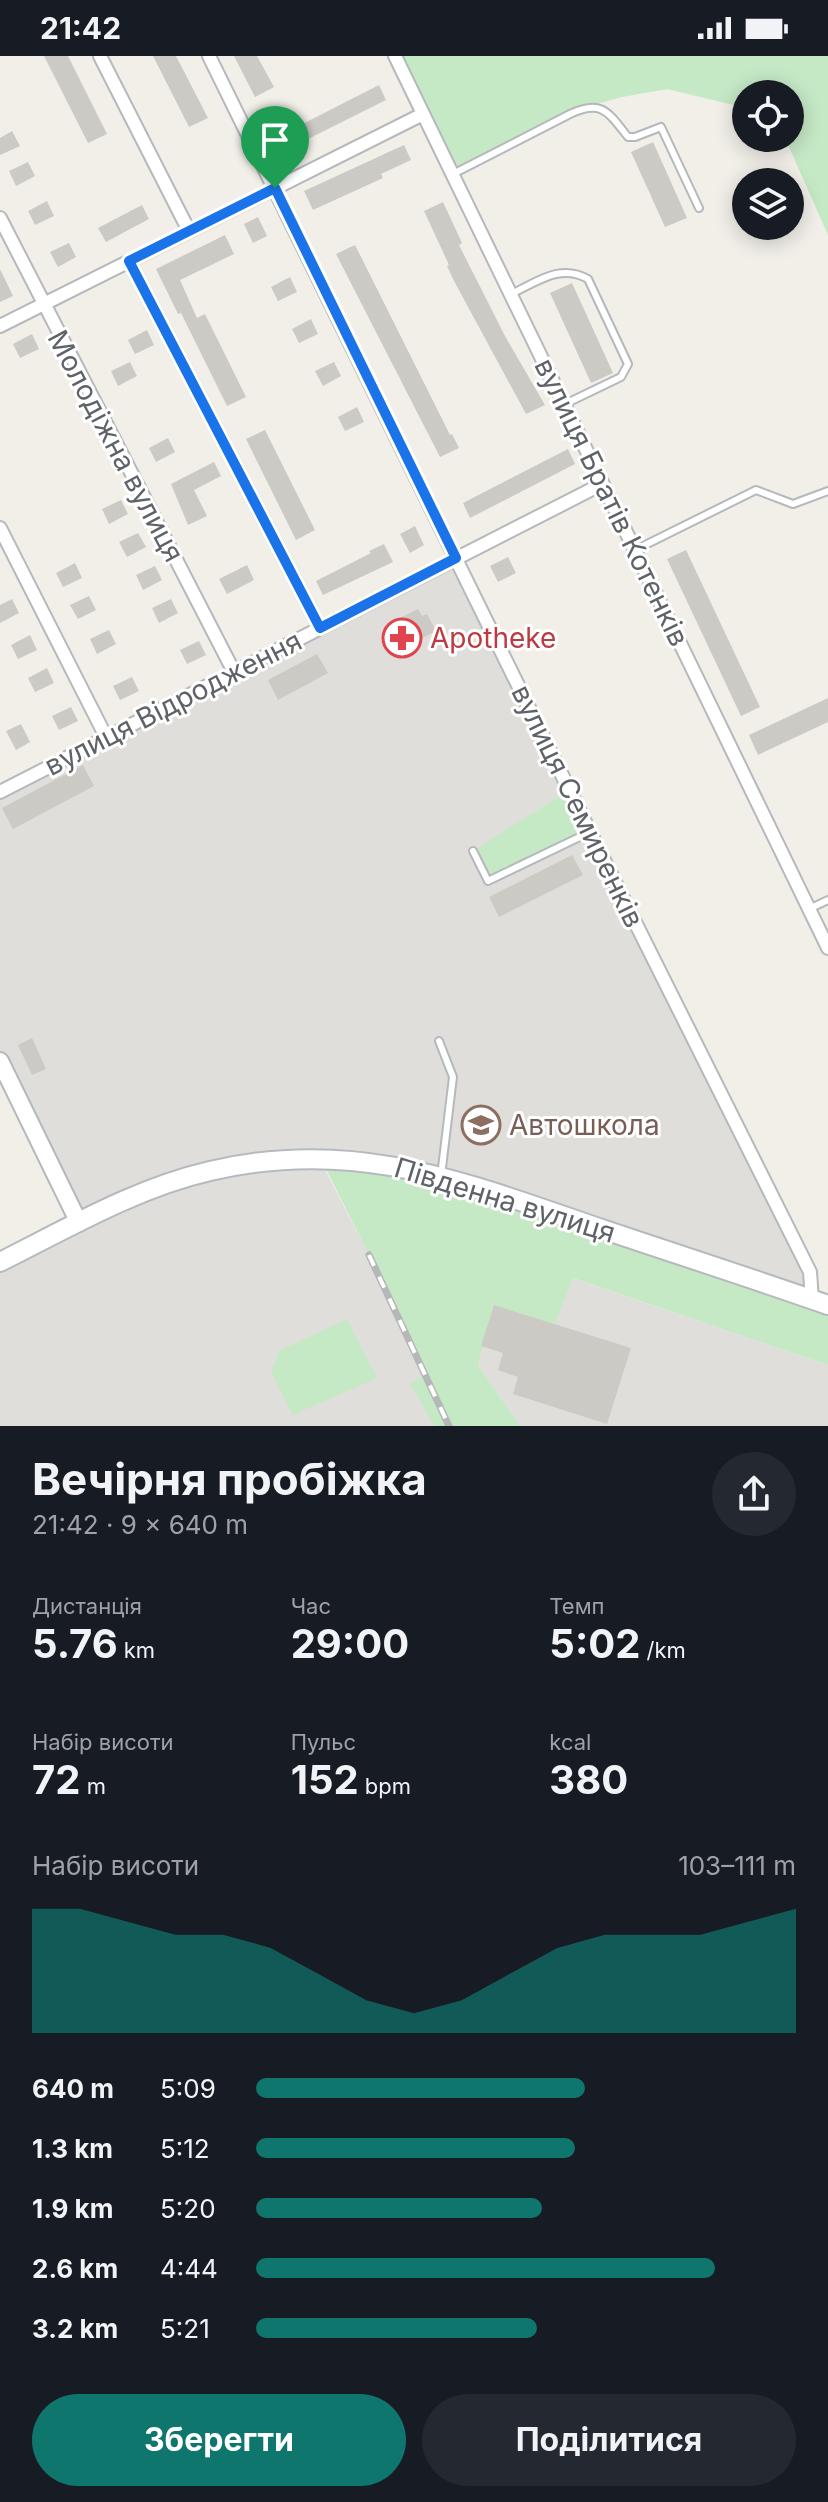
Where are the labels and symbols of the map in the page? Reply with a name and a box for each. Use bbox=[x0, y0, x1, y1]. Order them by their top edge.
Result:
pin bbox=[241, 106, 309, 188]
street label: Молодіжна вулиця bbox=[41, 324, 191, 568]
street label: вулиця Братів Котенків bbox=[527, 353, 697, 651]
pharmacy icon: Apotheke bbox=[381, 617, 423, 659]
place label: Apotheke bbox=[430, 621, 556, 655]
street label: вулиця Відродження bbox=[39, 623, 307, 783]
street label: вулиця Семиренків bbox=[504, 679, 652, 933]
school or university icon: Автошкола bbox=[460, 1104, 502, 1146]
place label: Автошкола bbox=[509, 1108, 660, 1142]
street label: Південна вулиця bbox=[390, 1150, 620, 1250]

